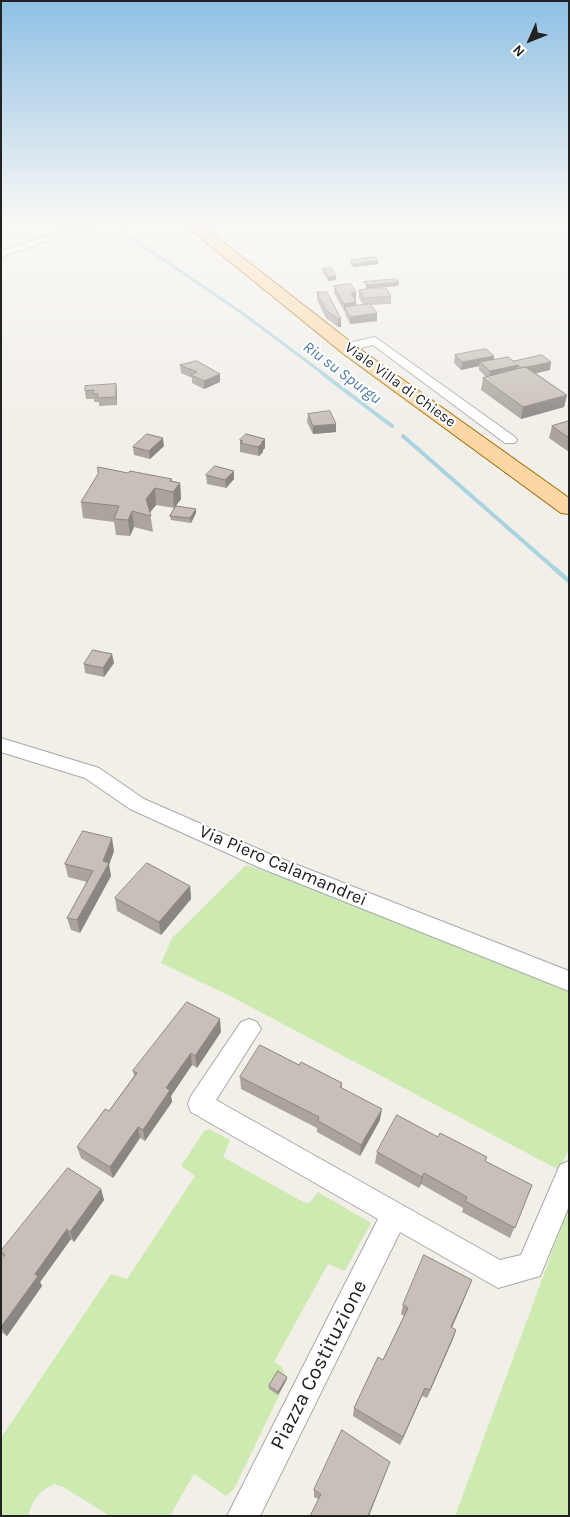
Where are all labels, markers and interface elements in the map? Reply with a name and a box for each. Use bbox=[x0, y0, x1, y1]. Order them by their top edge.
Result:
north arrow bbox=[505, 15, 555, 65]
text: N bbox=[509, 41, 528, 60]
water label: Riu su Spurgu bbox=[299, 337, 385, 409]
street label: Viale Villa di Chiese bbox=[341, 339, 459, 431]
street label: Via Piero Calamandrei bbox=[196, 821, 370, 911]
street label: Piazza Costituzione bbox=[265, 1276, 373, 1454]

